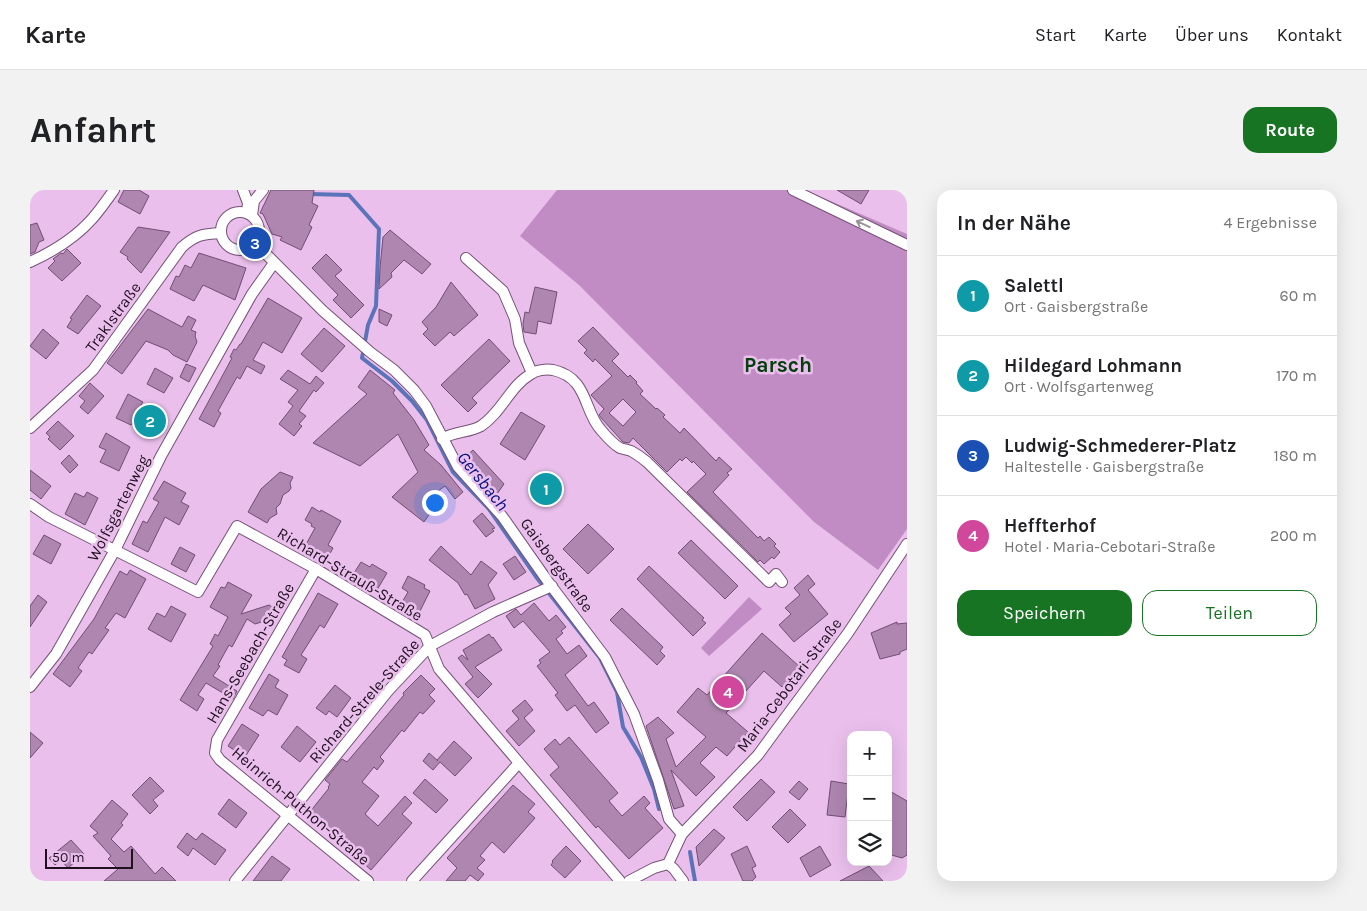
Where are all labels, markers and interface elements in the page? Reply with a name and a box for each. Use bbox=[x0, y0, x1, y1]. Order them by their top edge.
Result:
text: Karte bbox=[25, 21, 86, 49]
text: Start bbox=[1035, 24, 1076, 46]
text: Karte bbox=[1104, 24, 1147, 46]
text: Über uns bbox=[1175, 24, 1249, 46]
text: Kontakt bbox=[1277, 24, 1342, 46]
button: Route bbox=[1243, 107, 1337, 153]
text: Anfahrt bbox=[30, 110, 156, 151]
text: In der Nähe bbox=[957, 211, 1071, 235]
text: 4 Ergebnisse bbox=[1224, 213, 1317, 232]
one-way arrow bbox=[856, 219, 871, 229]
pin: 3 bbox=[239, 224, 271, 262]
text: Salettl bbox=[1004, 275, 1064, 297]
street label: Traklstraße bbox=[81, 278, 145, 356]
text: 1 bbox=[970, 286, 976, 305]
text: 60 m bbox=[1280, 286, 1317, 305]
text: Ort · Gaisbergstraße bbox=[1004, 297, 1148, 316]
district label: Parsch bbox=[744, 353, 812, 377]
text: Hildegard Lohmann bbox=[1004, 355, 1182, 377]
text: 2 bbox=[968, 366, 978, 385]
text: 170 m bbox=[1276, 366, 1317, 385]
text: Ort · Wolfsgartenweg bbox=[1004, 377, 1153, 396]
pin: 2 bbox=[134, 402, 166, 440]
text: Ludwig-Schmederer-Platz bbox=[1004, 435, 1237, 457]
text: 3 bbox=[968, 446, 978, 465]
text: 180 m bbox=[1274, 446, 1317, 465]
water label: Gersbach bbox=[452, 447, 514, 515]
street label: Wolfsgartenweg bbox=[83, 452, 153, 564]
text: Haltestelle · Gaisbergstraße bbox=[1004, 457, 1204, 476]
pin: 1 bbox=[530, 470, 562, 508]
your location bbox=[422, 490, 448, 516]
street label: Gaisbergstraße bbox=[517, 514, 597, 616]
text: Heffterhof bbox=[1004, 515, 1096, 537]
street label: Richard-Strauß-Straße bbox=[274, 523, 426, 625]
text: 4 bbox=[968, 526, 978, 545]
text: 200 m bbox=[1270, 526, 1317, 545]
text: Hotel · Maria-Cebotari-Straße bbox=[1004, 537, 1215, 556]
street label: Hans-Seebach-Straße bbox=[202, 579, 298, 727]
button: Speichern bbox=[957, 590, 1132, 636]
button: Teilen bbox=[1142, 590, 1317, 636]
street label: Maria-Cebotari-Straße bbox=[732, 614, 846, 756]
street label: Richard-Strele-Straße bbox=[305, 635, 423, 767]
pin: 4 bbox=[712, 673, 744, 711]
map controls bbox=[847, 731, 892, 866]
button: + bbox=[847, 731, 892, 776]
street label: Heinrich-Puthon-Straße bbox=[228, 743, 374, 869]
button: − bbox=[847, 776, 892, 821]
button: layers bbox=[847, 821, 892, 866]
scale bar bbox=[45, 846, 132, 869]
text: 50 m bbox=[52, 849, 85, 866]

